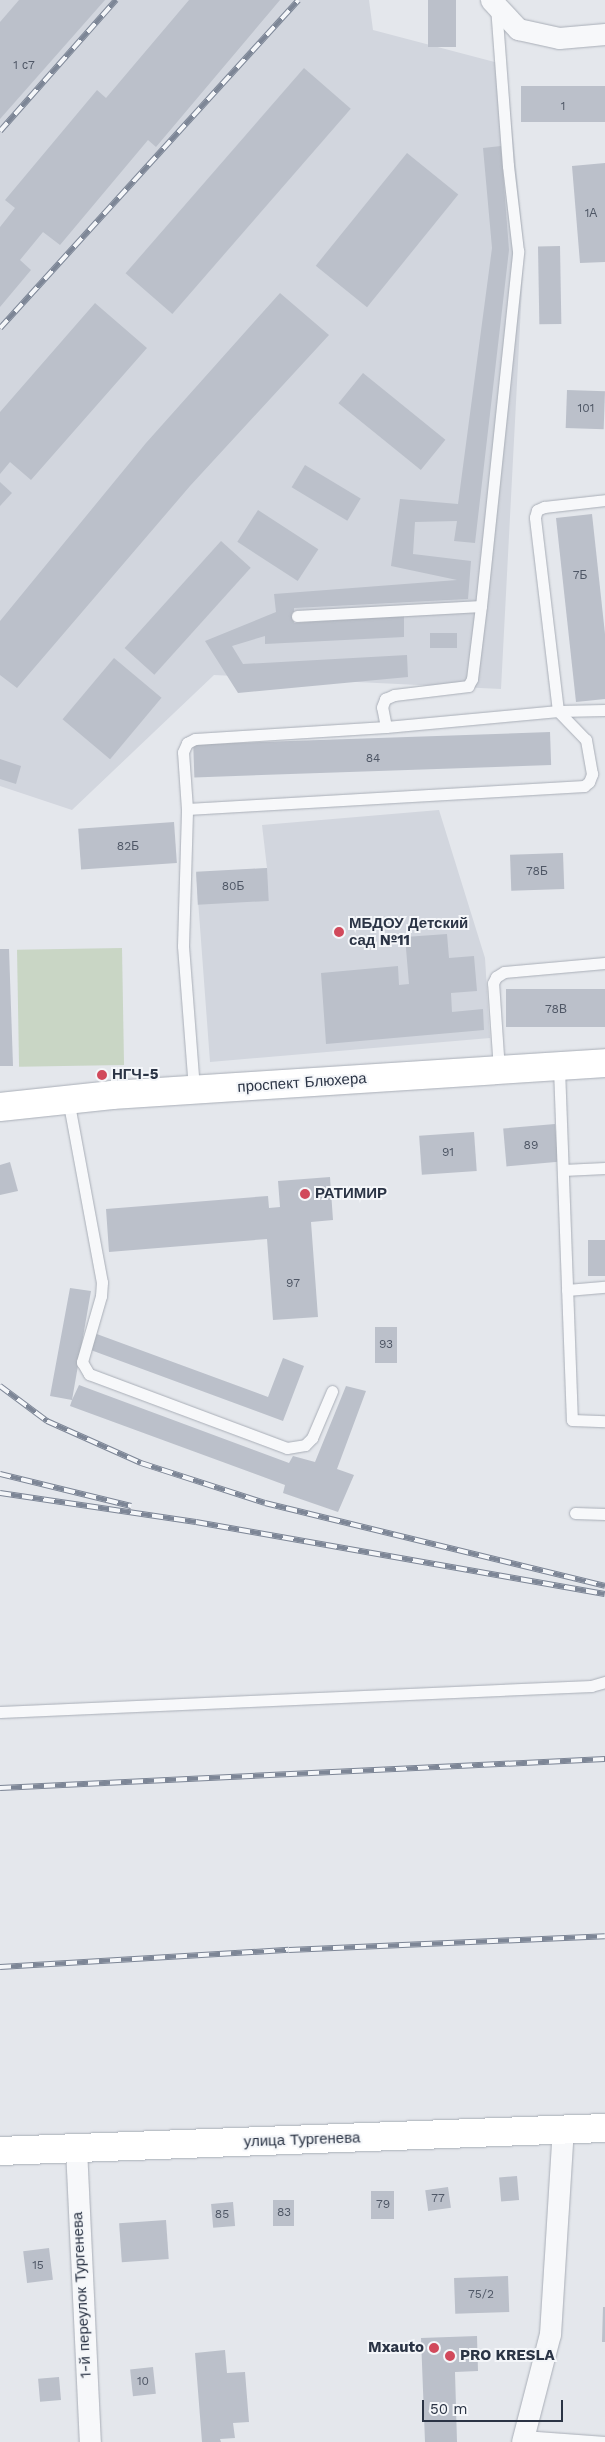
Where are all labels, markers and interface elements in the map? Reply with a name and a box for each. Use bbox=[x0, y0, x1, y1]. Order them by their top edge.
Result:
house number: 1 с7 bbox=[13, 59, 35, 73]
house number: 1 bbox=[561, 100, 565, 114]
house number: 1А bbox=[585, 207, 597, 221]
house number: 101 bbox=[578, 402, 594, 416]
house number: 7Б bbox=[573, 569, 587, 583]
house number: 84 bbox=[366, 752, 380, 766]
house number: 82Б bbox=[117, 840, 139, 854]
house number: 78Б bbox=[526, 865, 548, 879]
house number: 80Б bbox=[222, 880, 244, 894]
place label: МБДОУ Детский сад №11 bbox=[349, 914, 468, 949]
marker: МБДОУ Детский сад №11 bbox=[333, 926, 345, 938]
house number: 78В bbox=[545, 1003, 567, 1017]
place label: НГЧ-5 bbox=[112, 1066, 159, 1084]
marker: НГЧ-5 bbox=[96, 1069, 108, 1081]
street label: проспект Блюхера bbox=[237, 1070, 367, 1096]
house number: 89 bbox=[524, 1139, 538, 1153]
house number: 91 bbox=[442, 1146, 454, 1160]
place label: РАТИМИР bbox=[315, 1185, 387, 1203]
marker: РАТИМИР bbox=[299, 1188, 311, 1200]
house number: 97 bbox=[286, 1277, 300, 1291]
house number: 93 bbox=[379, 1338, 393, 1352]
street label: улица Тургенева bbox=[243, 2129, 361, 2151]
house number: 77 bbox=[431, 2192, 445, 2206]
house number: 79 bbox=[376, 2198, 390, 2212]
house number: 83 bbox=[277, 2206, 291, 2220]
house number: 85 bbox=[215, 2208, 229, 2222]
street label: 1-й переулок Тургенева bbox=[69, 2211, 95, 2379]
house number: 15 bbox=[32, 2259, 44, 2273]
house number: 75/2 bbox=[468, 2288, 494, 2302]
place label: Mxauto bbox=[368, 2339, 424, 2357]
marker: Mxauto bbox=[428, 2342, 440, 2354]
place label: PRO KRESLA bbox=[460, 2347, 555, 2365]
marker: PRO KRESLA bbox=[444, 2350, 456, 2362]
house number: 10 bbox=[137, 2375, 149, 2389]
scale bar bbox=[425, 2390, 566, 2422]
text: 50 m bbox=[430, 2400, 467, 2418]

